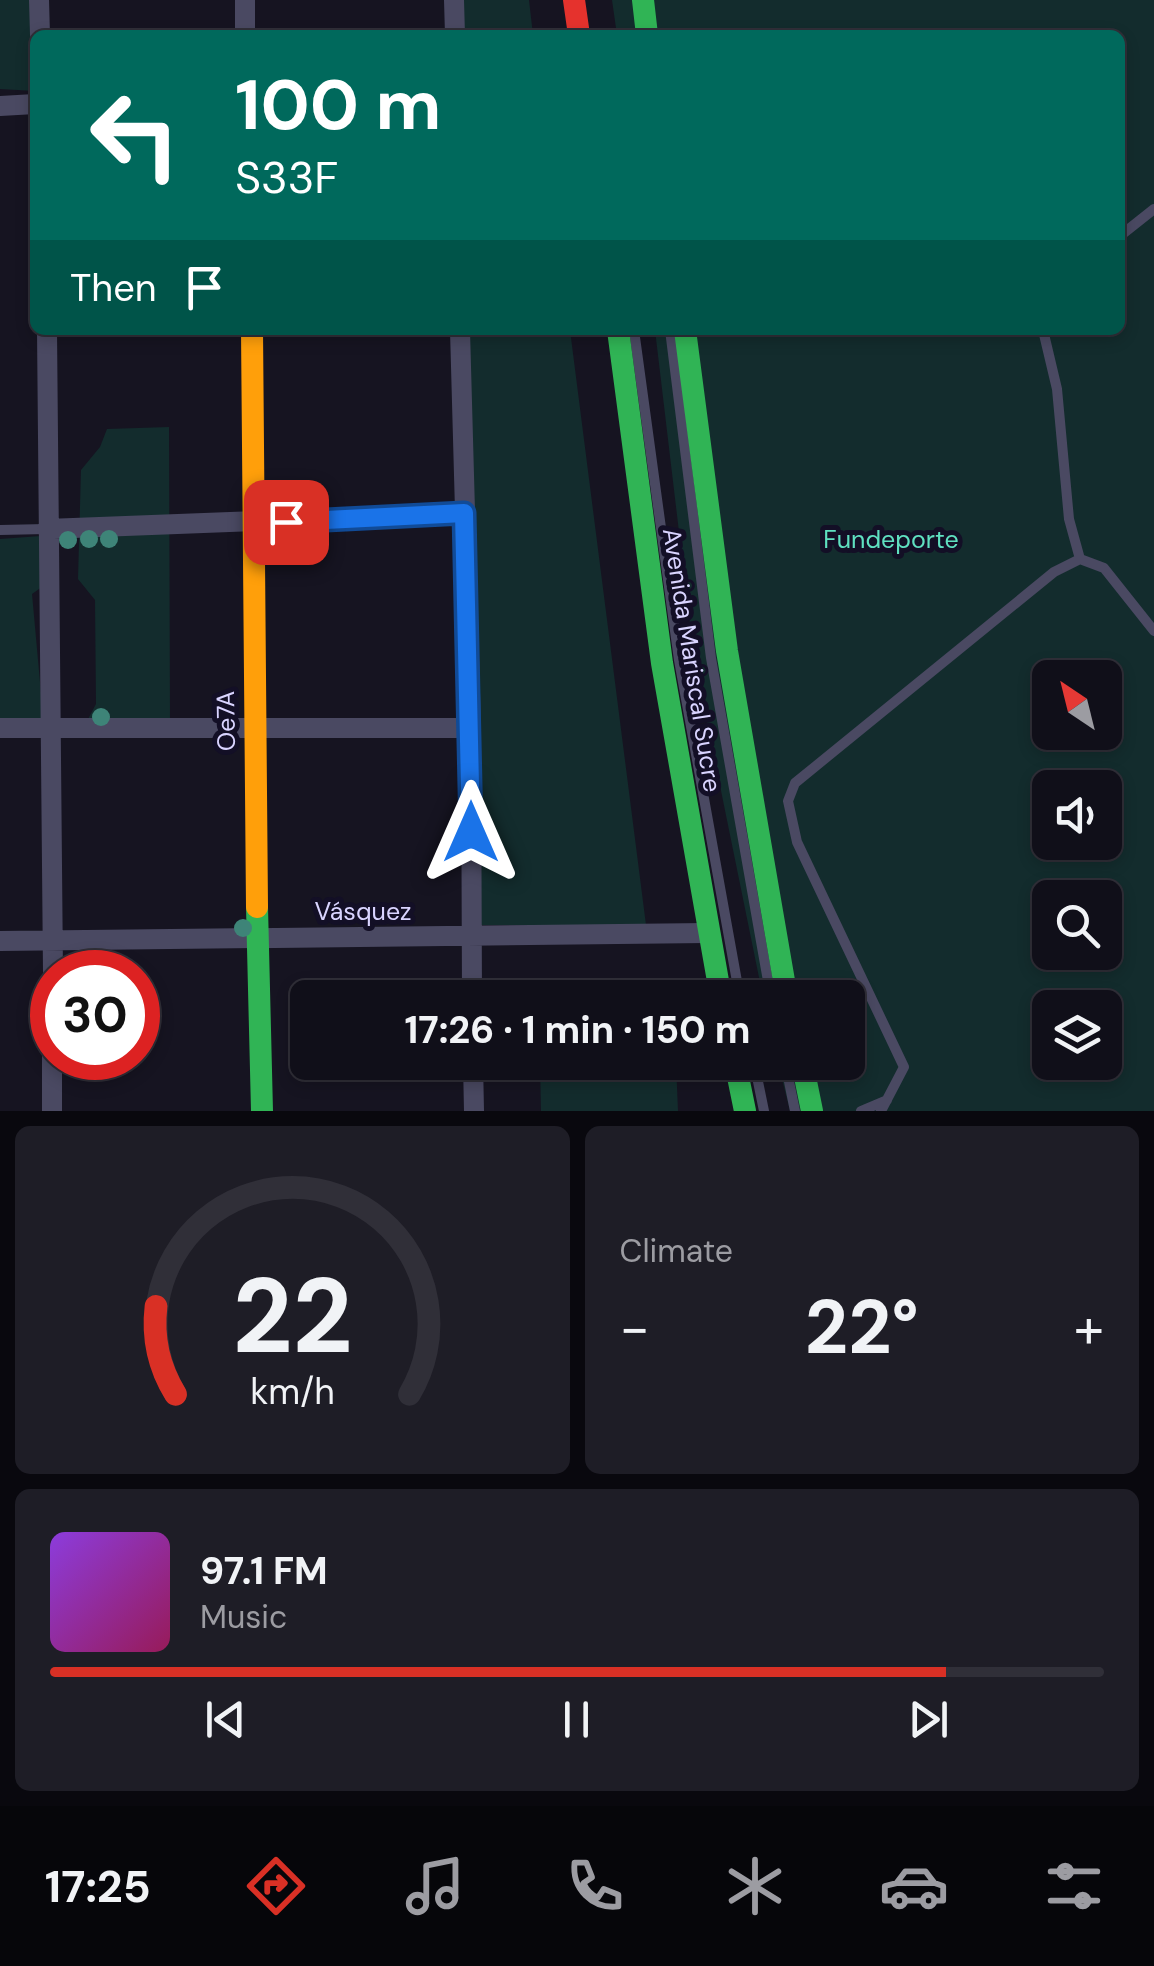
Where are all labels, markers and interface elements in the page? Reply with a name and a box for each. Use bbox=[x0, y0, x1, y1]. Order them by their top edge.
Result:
text: 100 m bbox=[235, 60, 441, 151]
icon: left bbox=[70, 70, 200, 200]
text: S33F bbox=[235, 148, 338, 207]
icon: arrive bbox=[177, 260, 232, 315]
text: Then bbox=[70, 263, 157, 313]
pin bbox=[244, 480, 329, 565]
icon: arrive bbox=[259, 495, 314, 550]
park label: Fundeporte bbox=[823, 523, 959, 556]
street label: Avenida Mariscal Sucre bbox=[655, 526, 729, 794]
north arrow bbox=[1032, 660, 1122, 750]
map controls bbox=[1032, 660, 1122, 1080]
street label: Oe7A bbox=[209, 691, 243, 751]
button: sound bbox=[1032, 770, 1122, 860]
position arrow bbox=[419, 780, 523, 884]
button: search bbox=[1032, 880, 1122, 970]
street label: Vásquez bbox=[314, 895, 412, 928]
speed limit sign: 30 bbox=[30, 950, 160, 1080]
button: layers bbox=[1032, 990, 1122, 1080]
text: 17:26 · 1 min · 150 m bbox=[404, 1005, 751, 1055]
text: Climate bbox=[620, 1230, 733, 1272]
text: 22 bbox=[232, 1249, 352, 1384]
text: 22° bbox=[805, 1279, 919, 1376]
text: − bbox=[620, 1292, 650, 1364]
text: + bbox=[1074, 1292, 1104, 1364]
text: km/h bbox=[250, 1369, 334, 1415]
text: 97.1 FM bbox=[200, 1546, 328, 1596]
text: Music bbox=[200, 1596, 287, 1638]
icon: previous bbox=[198, 1692, 253, 1747]
icon: pause bbox=[549, 1692, 604, 1747]
icon: next bbox=[901, 1692, 956, 1747]
icon: directions bbox=[241, 1851, 311, 1921]
icon: music bbox=[400, 1851, 470, 1921]
icon: phone bbox=[560, 1851, 630, 1921]
icon: climate bbox=[720, 1851, 790, 1921]
icon: car bbox=[879, 1851, 949, 1921]
icon: filters bbox=[1039, 1851, 1109, 1921]
text: 17:25 bbox=[45, 1857, 151, 1916]

